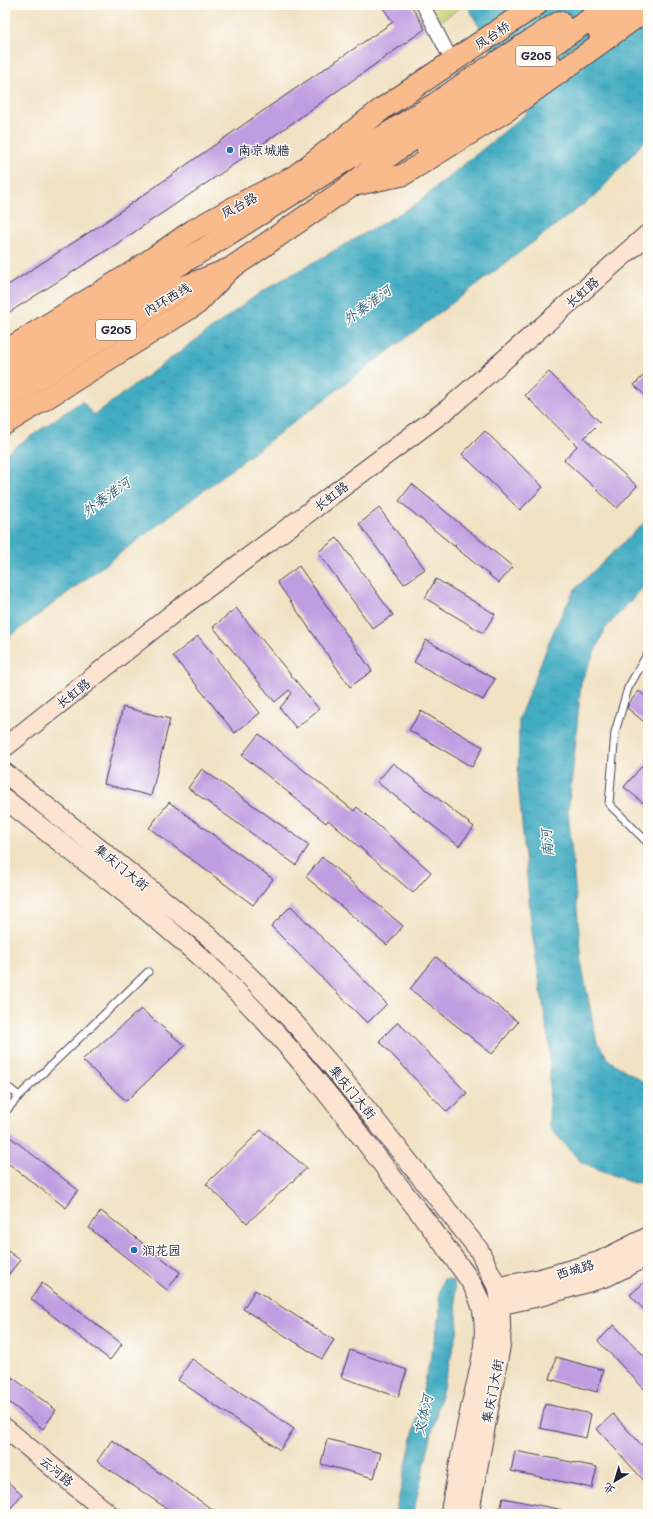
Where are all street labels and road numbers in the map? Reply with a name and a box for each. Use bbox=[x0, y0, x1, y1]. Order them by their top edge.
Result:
street label: 凤台桥 bbox=[471, 17, 513, 53]
road number: G205 bbox=[516, 46, 556, 66]
street label: 凤台路 bbox=[218, 188, 260, 221]
street label: 长虹路 bbox=[561, 272, 602, 311]
street label: 内环西线 bbox=[140, 278, 194, 319]
road number: G205 bbox=[96, 320, 136, 340]
street label: 长虹路 bbox=[310, 477, 351, 514]
street label: 长虹路 bbox=[52, 674, 93, 711]
street label: 集庆门大街 bbox=[92, 840, 153, 894]
street label: 集庆门大街 bbox=[326, 1061, 380, 1122]
street label: 西城路 bbox=[554, 1255, 596, 1282]
street label: 集庆门大街 bbox=[477, 1357, 506, 1424]
street label: 云河路 bbox=[37, 1452, 78, 1490]

